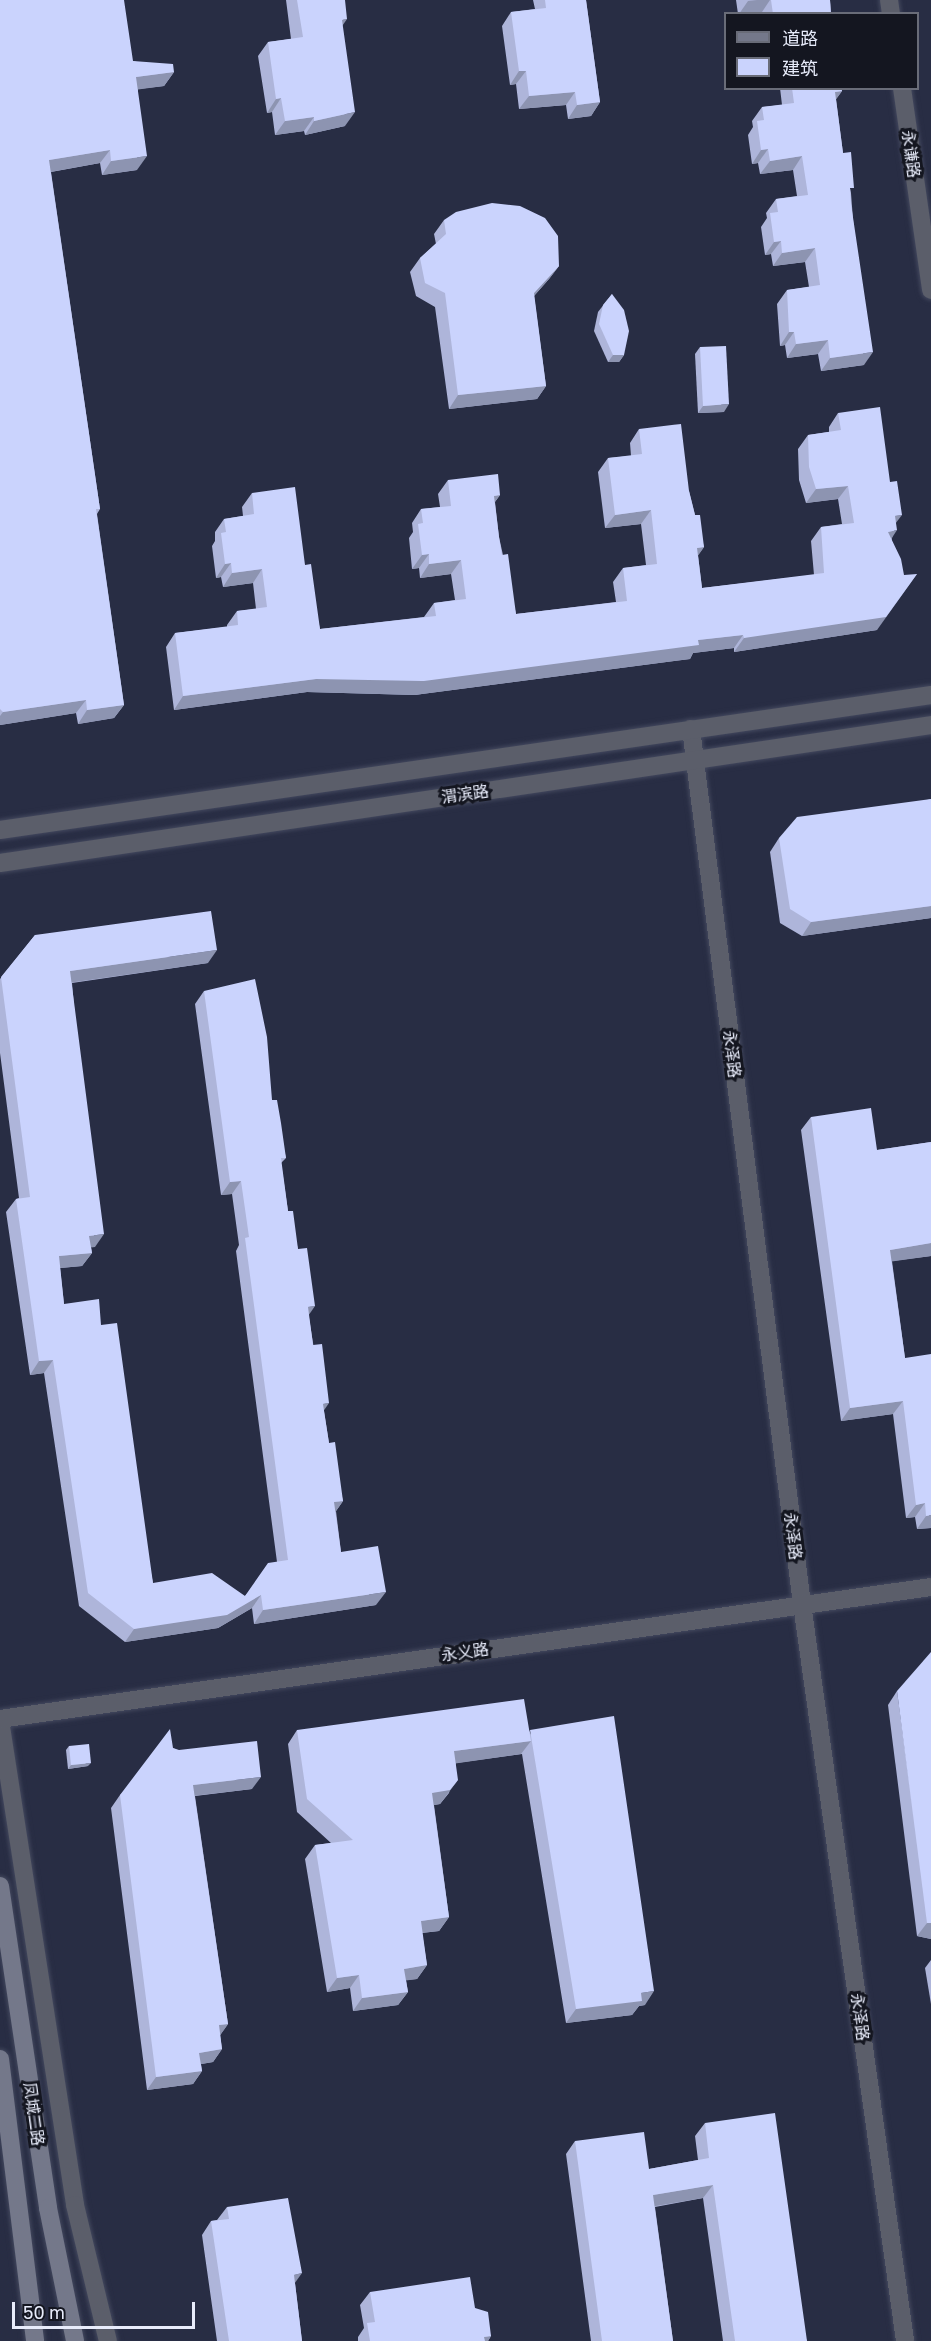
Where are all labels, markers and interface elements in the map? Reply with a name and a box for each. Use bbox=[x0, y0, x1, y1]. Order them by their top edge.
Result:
legend bbox=[724, 12, 919, 90]
text: 道路 bbox=[782, 27, 818, 49]
text: 建筑 bbox=[782, 57, 818, 79]
street label: 永谦路 bbox=[898, 129, 924, 179]
street label: 渭滨路 bbox=[440, 781, 490, 807]
street label: 永泽路 bbox=[720, 1029, 744, 1079]
street label: 永泽路 bbox=[781, 1511, 805, 1561]
street label: 永义路 bbox=[440, 1639, 490, 1665]
street label: 永泽路 bbox=[847, 1992, 873, 2042]
street label: 凤城二路 bbox=[20, 2081, 48, 2147]
scale bar bbox=[15, 2290, 198, 2328]
text: 50 m bbox=[23, 2301, 65, 2323]

